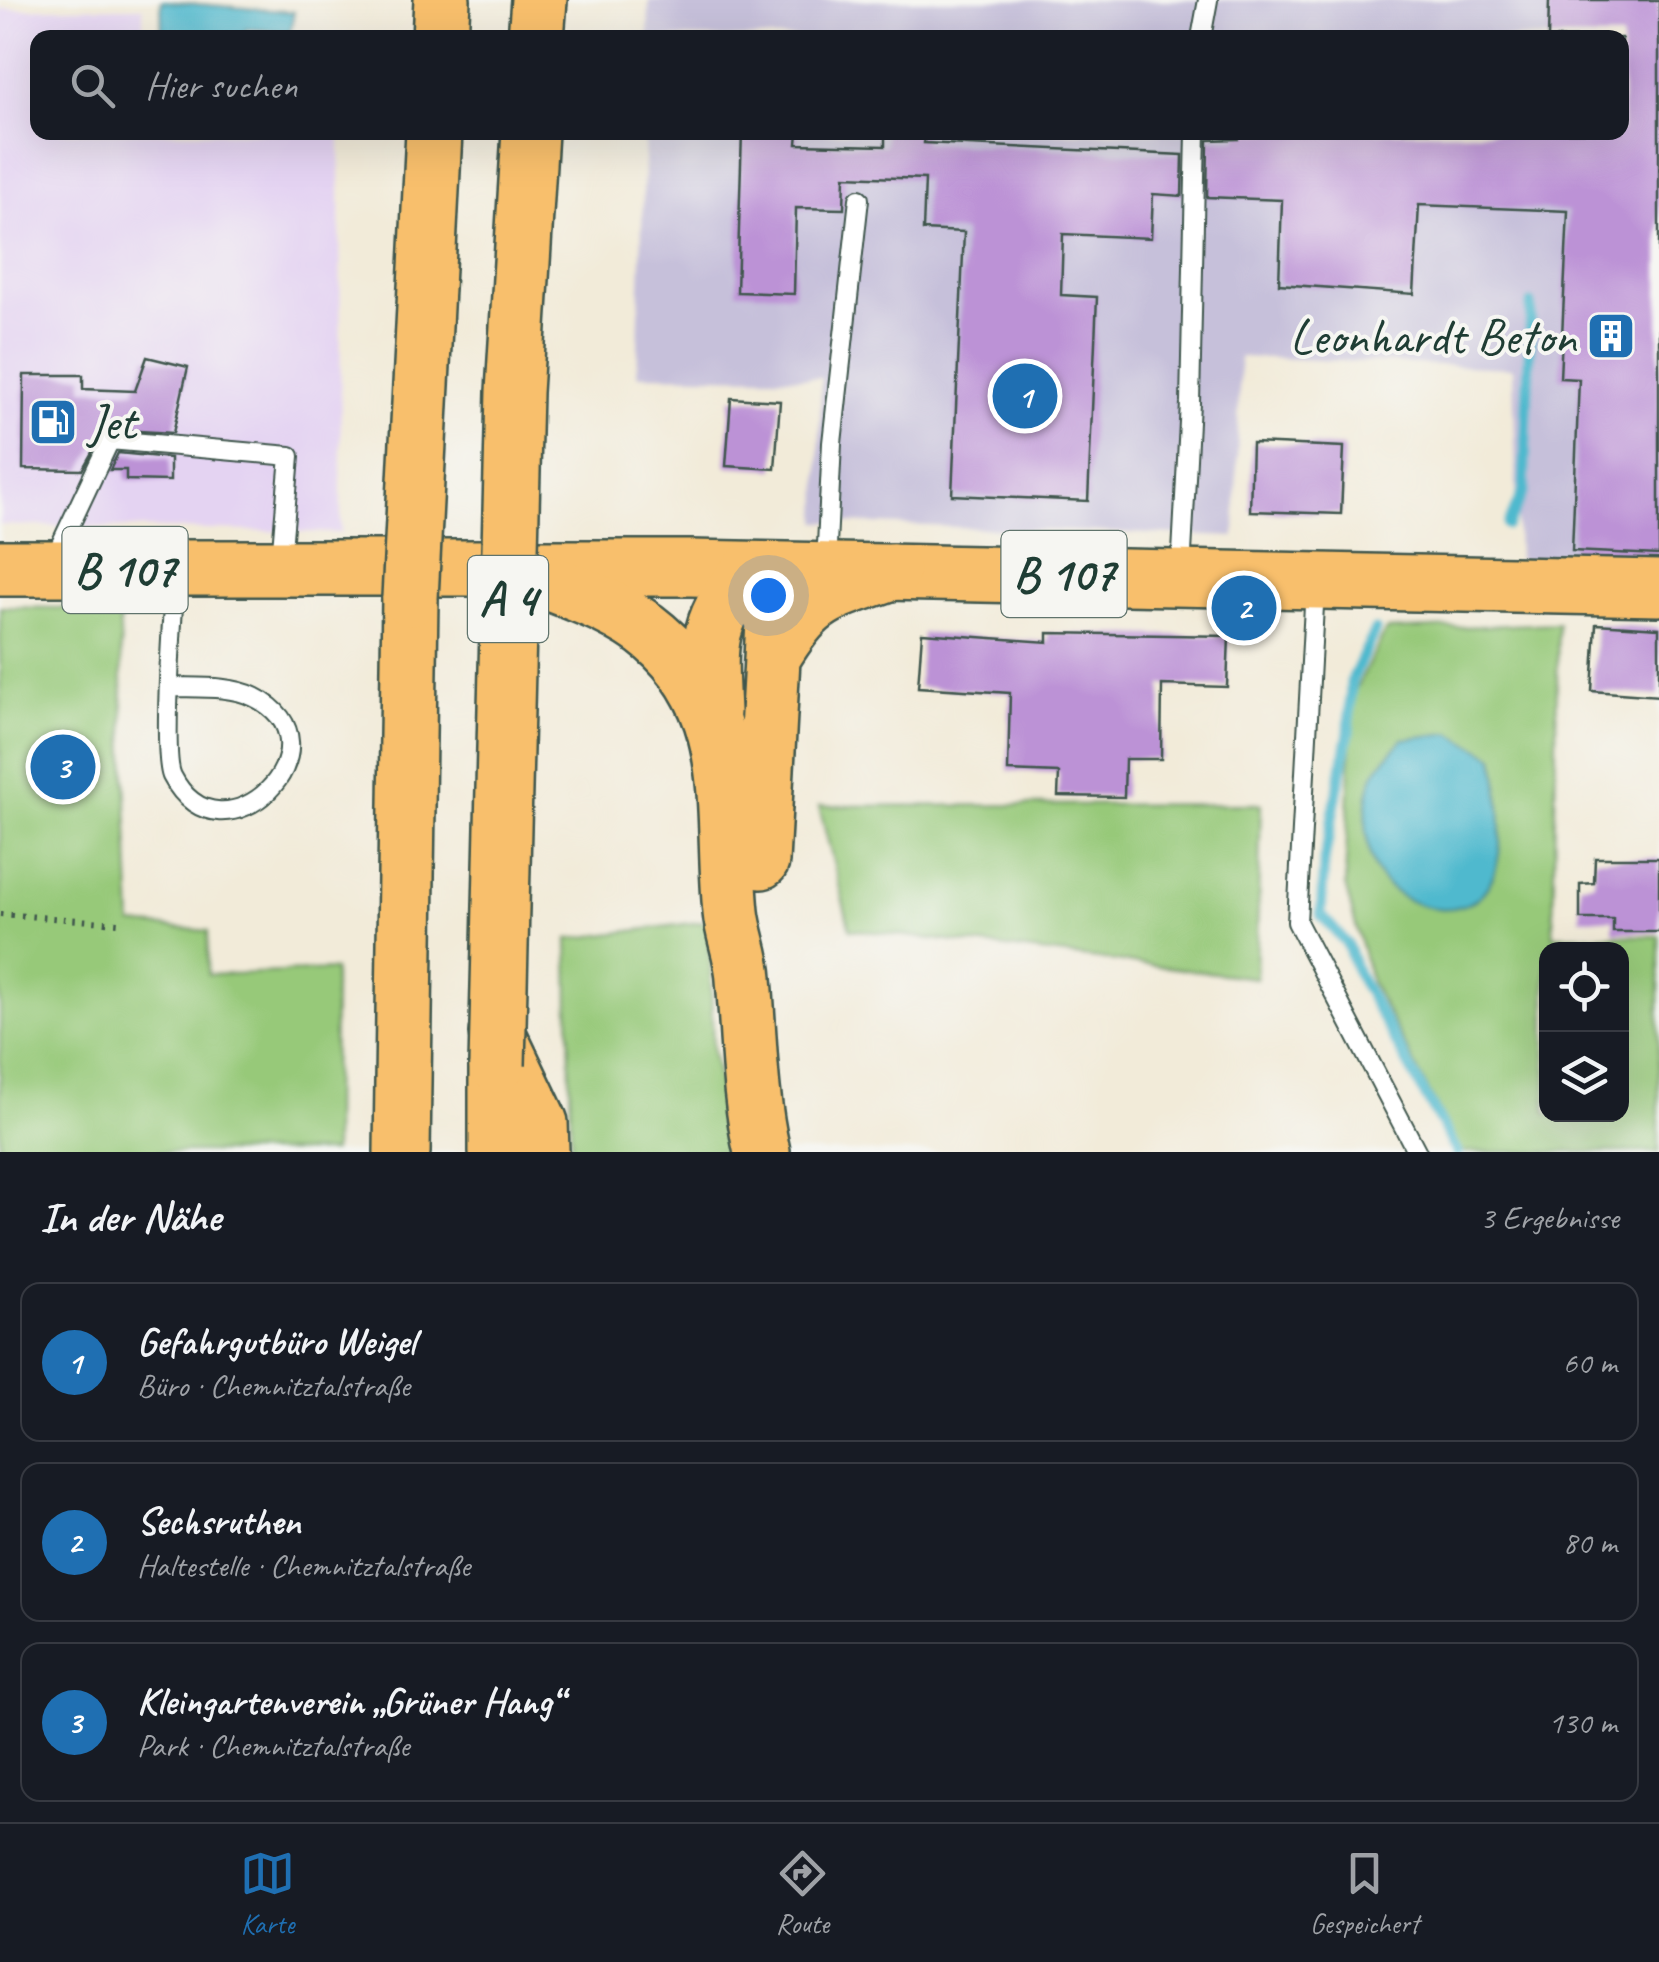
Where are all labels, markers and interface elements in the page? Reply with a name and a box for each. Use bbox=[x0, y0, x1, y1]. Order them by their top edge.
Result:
search box bbox=[30, 30, 1629, 140]
icon: search bbox=[65, 58, 120, 113]
text: Hier suchen bbox=[145, 62, 297, 109]
place label: Leonhardt Beton bbox=[1290, 305, 1577, 368]
building icon: Leonhardt Beton bbox=[1585, 310, 1637, 362]
pin: 1 bbox=[992, 358, 1058, 434]
place label: Jet bbox=[86, 391, 140, 454]
fuel station icon: Jet bbox=[27, 396, 79, 448]
road number: B 107 bbox=[62, 527, 188, 613]
road number: B 107 bbox=[1002, 531, 1126, 617]
road number: A 4 bbox=[468, 556, 548, 642]
your location bbox=[743, 570, 794, 621]
pin: 2 bbox=[1212, 570, 1276, 646]
pin: 3 bbox=[30, 730, 96, 804]
map controls bbox=[1539, 942, 1629, 1122]
button: locate bbox=[1539, 942, 1629, 1032]
button: layers bbox=[1539, 1032, 1629, 1122]
text: In der Nähe bbox=[40, 1191, 221, 1244]
text: 3 Ergebnisse bbox=[1480, 1197, 1619, 1238]
text: Gefahrgutbüro Weigel bbox=[137, 1318, 416, 1365]
text: 1 bbox=[67, 1342, 82, 1383]
text: 60 m bbox=[1563, 1342, 1617, 1383]
text: Büro · Chemnitztalstraße bbox=[137, 1365, 410, 1406]
text: Sechsruthen bbox=[137, 1498, 301, 1545]
text: 2 bbox=[67, 1522, 82, 1563]
text: 80 m bbox=[1563, 1522, 1617, 1563]
text: Haltestelle · Chemnitztalstraße bbox=[137, 1545, 470, 1586]
text: Kleingartenverein „Grüner Hang“ bbox=[137, 1678, 561, 1725]
text: 3 bbox=[67, 1702, 82, 1743]
text: 130 m bbox=[1548, 1702, 1617, 1743]
text: Park · Chemnitztalstraße bbox=[137, 1725, 409, 1766]
tab: Karte bbox=[240, 1846, 295, 1941]
tab: Route bbox=[775, 1846, 830, 1941]
tab: Gespeichert bbox=[1310, 1846, 1419, 1941]

